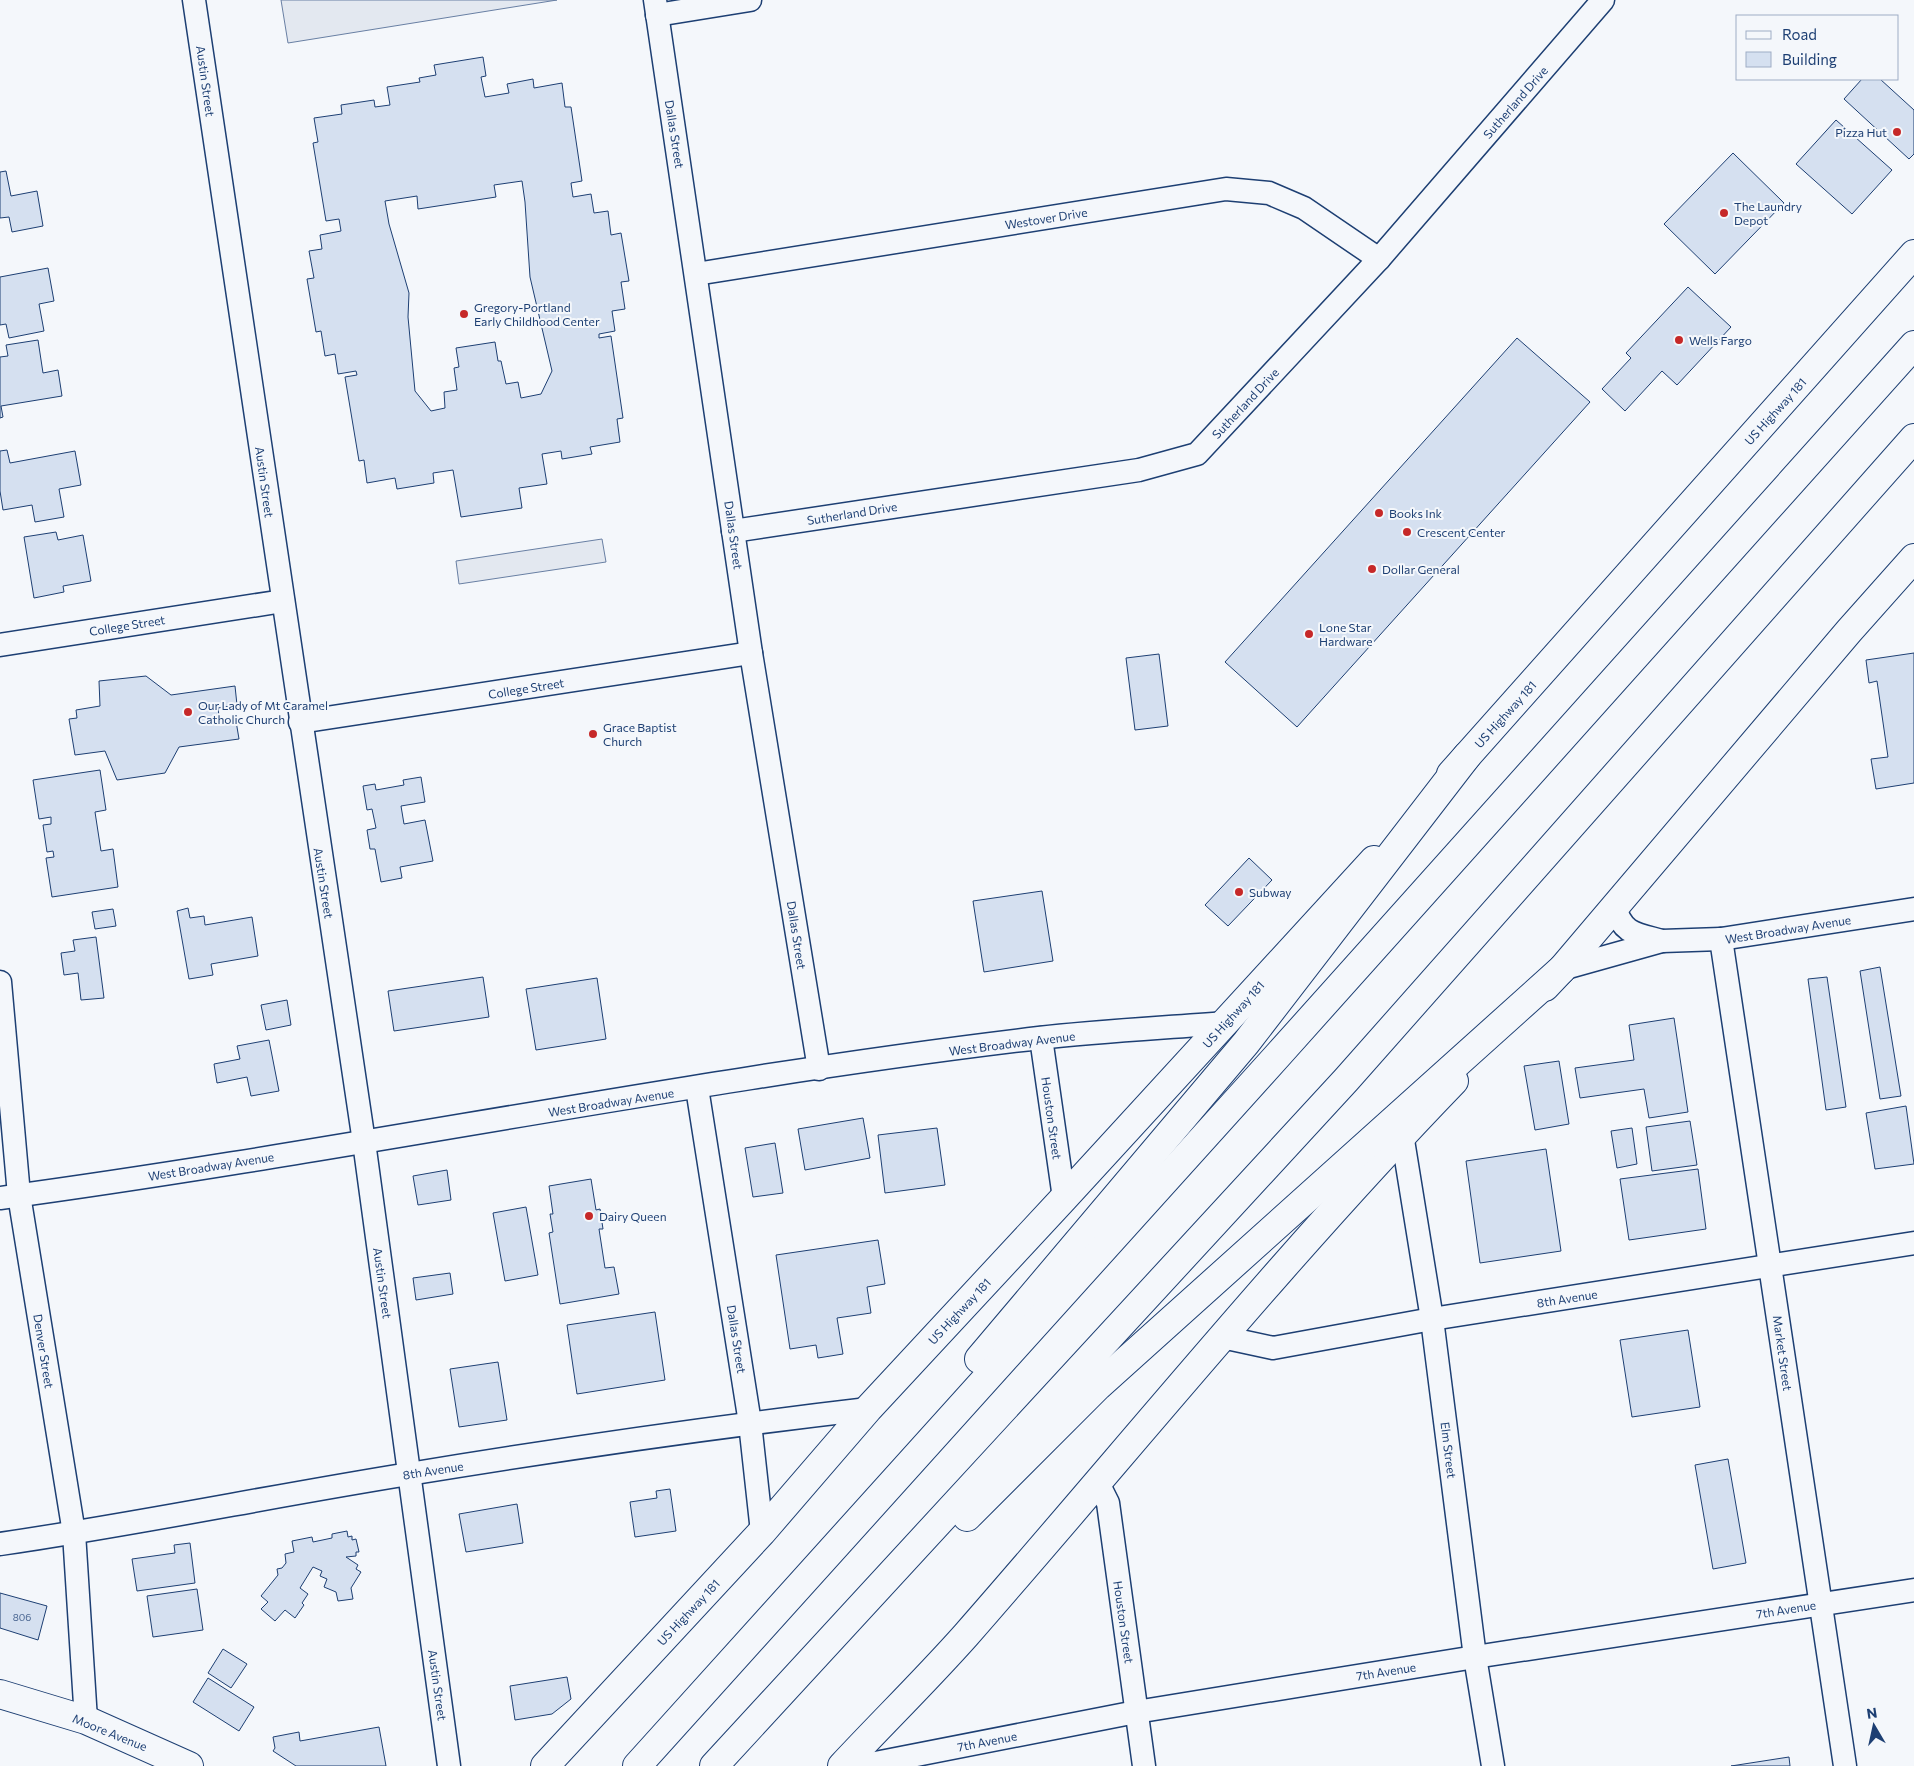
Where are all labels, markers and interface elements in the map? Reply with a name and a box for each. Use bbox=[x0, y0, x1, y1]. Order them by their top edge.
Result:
legend bbox=[1736, 15, 1899, 80]
text: Road bbox=[1782, 25, 1817, 43]
street label: Austin Street bbox=[194, 45, 218, 117]
text: Building bbox=[1782, 50, 1837, 68]
street label: Sutherland Drive bbox=[1480, 63, 1550, 141]
street label: Dallas Street bbox=[663, 99, 687, 169]
place label: Pizza Hut bbox=[1835, 125, 1887, 139]
marker: Pizza Hut bbox=[1891, 126, 1903, 138]
place label: The Laundry Depot bbox=[1734, 199, 1802, 227]
street label: Westover Drive bbox=[1004, 205, 1088, 231]
marker: The Laundry Depot bbox=[1718, 207, 1730, 219]
place label: Gregory-Portland Early Childhood Center bbox=[474, 300, 600, 328]
marker: Gregory-Portland Early Childhood Center bbox=[458, 308, 470, 320]
place label: Wells Fargo bbox=[1689, 333, 1752, 347]
marker: Wells Fargo bbox=[1673, 334, 1685, 346]
street label: Sutherland Drive bbox=[1209, 365, 1281, 441]
street label: US Highway 181 bbox=[1741, 375, 1809, 447]
street label: Austin Street bbox=[253, 446, 277, 518]
street label: Sutherland Drive bbox=[806, 499, 898, 527]
street label: Dallas Street bbox=[722, 500, 746, 570]
place label: Books Ink bbox=[1389, 506, 1443, 520]
marker: Books Ink bbox=[1373, 507, 1385, 519]
place label: Crescent Center bbox=[1417, 525, 1506, 539]
marker: Crescent Center bbox=[1401, 526, 1413, 538]
place label: Dollar General bbox=[1382, 562, 1460, 576]
marker: Dollar General bbox=[1366, 563, 1378, 575]
street label: College Street bbox=[88, 612, 166, 638]
place label: Lone Star Hardware bbox=[1319, 620, 1372, 648]
marker: Lone Star Hardware bbox=[1303, 628, 1315, 640]
street label: College Street bbox=[487, 675, 565, 701]
street label: US Highway 181 bbox=[1471, 678, 1539, 750]
place label: Our Lady of Mt Caramel Catholic Church bbox=[198, 698, 328, 726]
marker: Our Lady of Mt Caramel Catholic Church bbox=[182, 706, 194, 718]
place label: Grace Baptist Church bbox=[603, 720, 677, 748]
marker: Grace Baptist Church bbox=[587, 728, 599, 740]
street label: Austin Street bbox=[312, 847, 337, 919]
place label: Subway bbox=[1249, 885, 1292, 899]
marker: Subway bbox=[1233, 886, 1245, 898]
street label: Dallas Street bbox=[785, 900, 809, 970]
street label: West Broadway Avenue bbox=[1724, 912, 1852, 946]
street label: US Highway 181 bbox=[1199, 978, 1267, 1050]
street label: West Broadway Avenue bbox=[948, 1028, 1076, 1058]
street label: Houston Street bbox=[1039, 1076, 1065, 1160]
street label: West Broadway Avenue bbox=[547, 1085, 675, 1119]
street label: West Broadway Avenue bbox=[147, 1149, 275, 1183]
place label: Dairy Queen bbox=[599, 1209, 667, 1223]
marker: Dairy Queen bbox=[583, 1210, 595, 1222]
street label: Austin Street bbox=[371, 1247, 395, 1319]
street label: US Highway 181 bbox=[925, 1275, 993, 1347]
street label: 8th Avenue bbox=[1536, 1286, 1598, 1310]
street label: Dallas Street bbox=[725, 1304, 749, 1374]
street label: Denver Street bbox=[31, 1313, 57, 1389]
street label: Market Street bbox=[1771, 1314, 1795, 1392]
street label: Elm Street bbox=[1439, 1421, 1459, 1479]
street label: 8th Avenue bbox=[402, 1458, 464, 1482]
street label: US Highway 181 bbox=[654, 1576, 722, 1648]
street label: Houston Street bbox=[1111, 1580, 1137, 1664]
street label: 7th Avenue bbox=[1755, 1597, 1817, 1621]
house number: 806 bbox=[13, 1611, 31, 1623]
street label: Austin Street bbox=[426, 1649, 450, 1721]
street label: 7th Avenue bbox=[1355, 1659, 1417, 1683]
north arrow bbox=[1849, 1701, 1899, 1751]
text: N bbox=[1865, 1703, 1878, 1722]
street label: Moore Avenue bbox=[71, 1711, 149, 1753]
street label: 7th Avenue bbox=[956, 1728, 1018, 1754]

